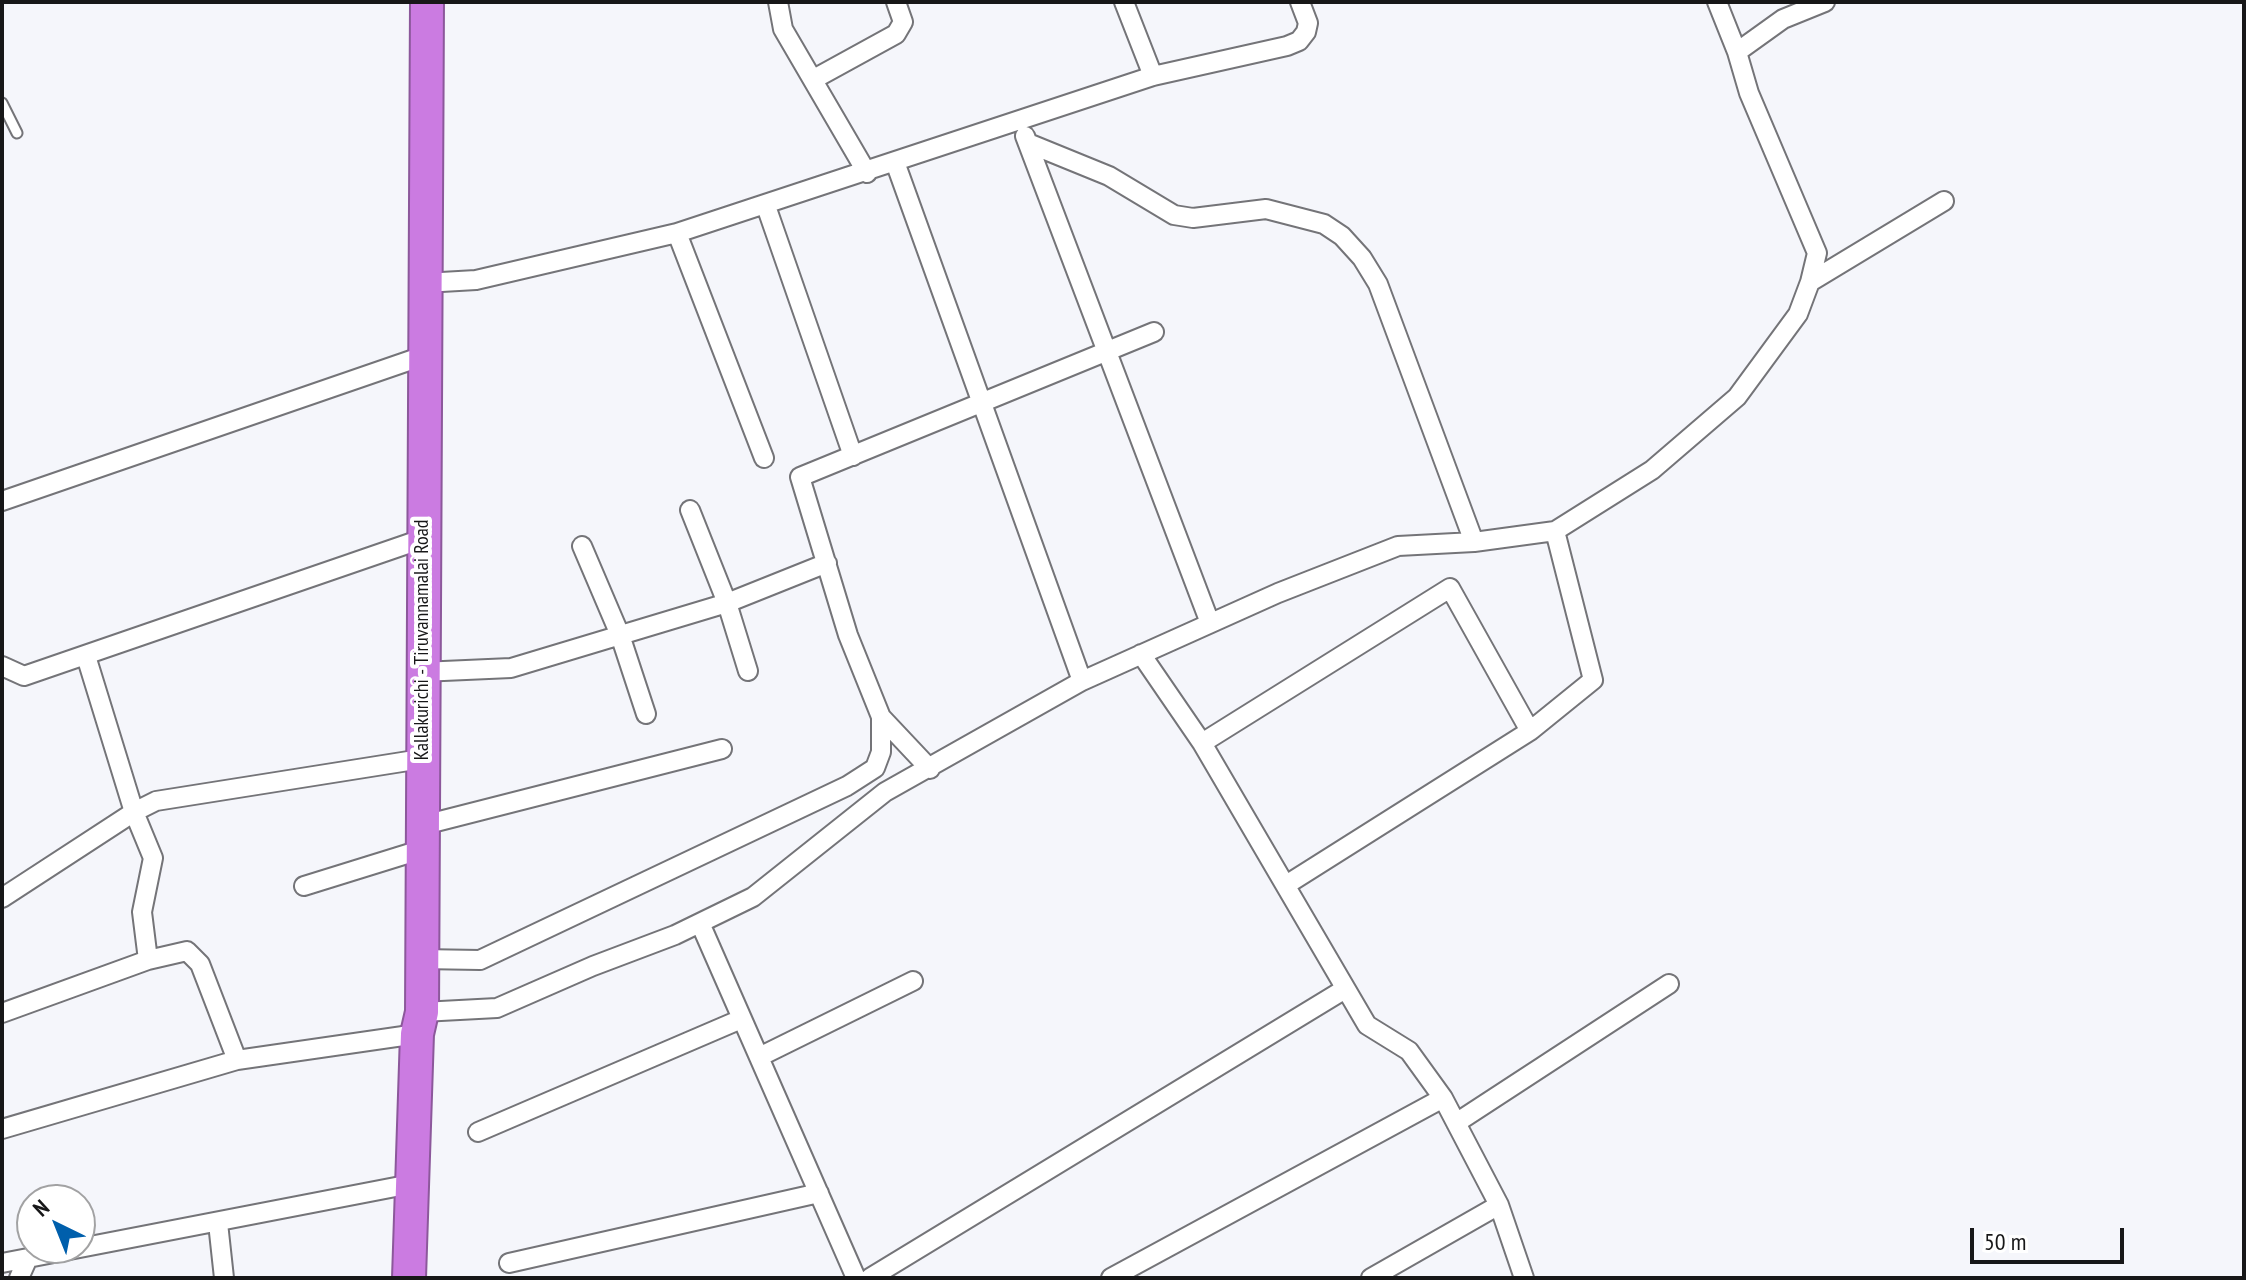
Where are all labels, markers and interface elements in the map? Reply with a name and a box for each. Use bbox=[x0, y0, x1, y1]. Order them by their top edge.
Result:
street label: Kallakurichi - Tiruvannamalai Road bbox=[410, 520, 434, 760]
north arrow bbox=[16, 1184, 96, 1264]
text: N bbox=[27, 1194, 55, 1222]
scale bar bbox=[1974, 1212, 2128, 1262]
text: 50 m bbox=[1984, 1226, 2026, 1257]

